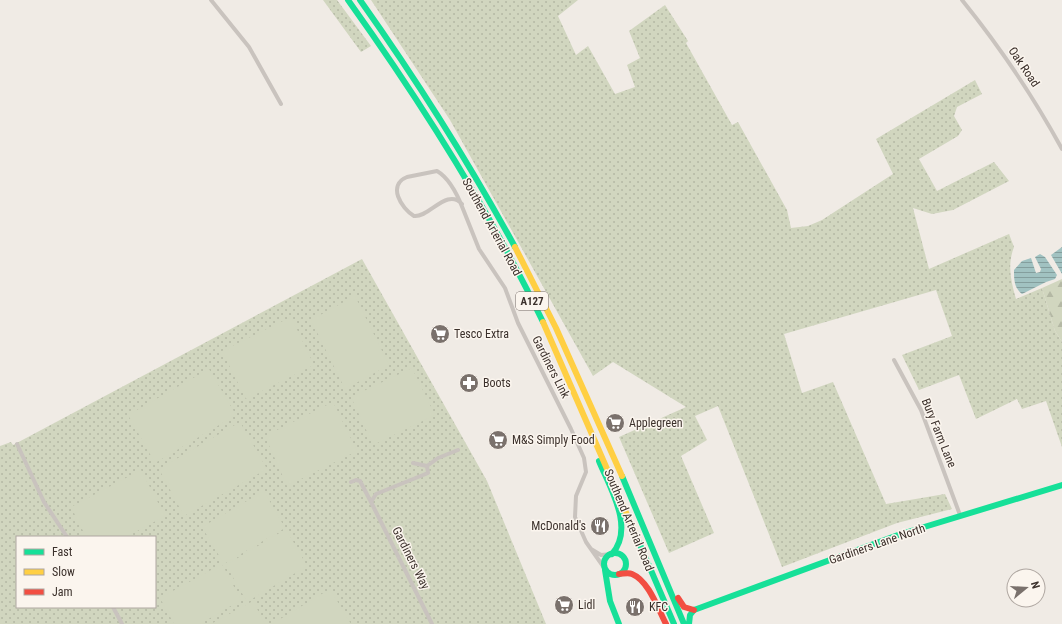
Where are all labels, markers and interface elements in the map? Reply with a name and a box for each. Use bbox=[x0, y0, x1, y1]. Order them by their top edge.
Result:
street label: Oak Road bbox=[1006, 44, 1042, 90]
street label: Southend Arterial Road bbox=[459, 176, 525, 278]
road number: A127 bbox=[516, 292, 548, 310]
supermarket icon: Tesco Extra bbox=[429, 323, 451, 345]
place label: Tesco Extra bbox=[454, 327, 509, 341]
street label: Gardiners Link bbox=[529, 333, 573, 401]
pharmacy icon: Boots bbox=[458, 372, 480, 394]
place label: Boots bbox=[483, 376, 511, 390]
street label: Bury Farm Lane bbox=[919, 396, 959, 470]
supermarket icon: Applegreen bbox=[604, 412, 626, 434]
place label: Applegreen bbox=[629, 416, 683, 430]
supermarket icon: M&S Simply Food bbox=[487, 429, 509, 451]
place label: M&S Simply Food bbox=[512, 433, 595, 447]
street label: Southend Arterial Road bbox=[601, 467, 657, 573]
restaurant icon: McDonald's bbox=[589, 515, 611, 537]
place label: McDonald's bbox=[531, 519, 586, 533]
street label: Gardiners Lane North bbox=[827, 521, 927, 567]
street label: Gardiners Way bbox=[389, 525, 433, 591]
legend bbox=[16, 536, 156, 608]
text: Fast bbox=[52, 545, 73, 559]
text: Slow bbox=[52, 565, 75, 579]
north arrow bbox=[1006, 568, 1046, 608]
text: N bbox=[1028, 580, 1042, 591]
text: Jam bbox=[52, 585, 73, 599]
supermarket icon: Lidl bbox=[553, 594, 575, 616]
restaurant icon: KFC bbox=[624, 596, 646, 618]
place label: Lidl bbox=[578, 598, 595, 612]
place label: KFC bbox=[649, 600, 668, 614]

